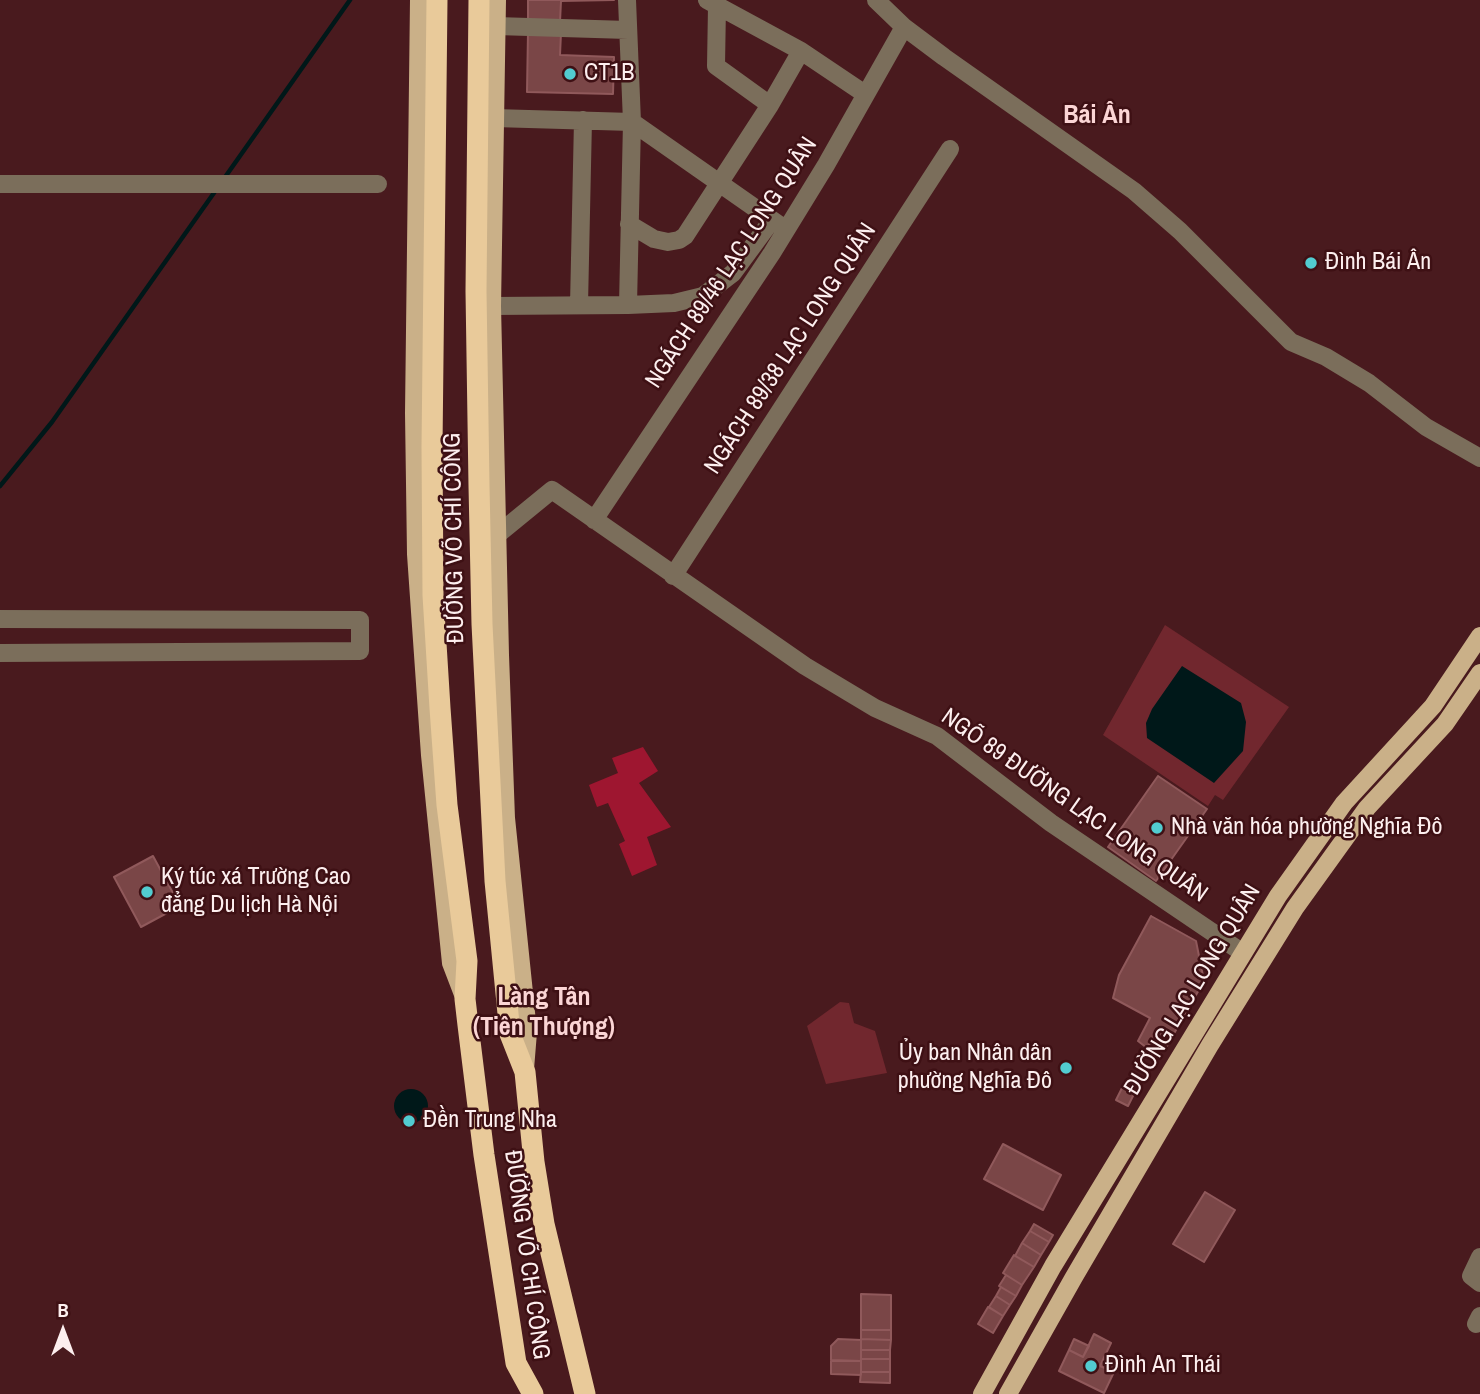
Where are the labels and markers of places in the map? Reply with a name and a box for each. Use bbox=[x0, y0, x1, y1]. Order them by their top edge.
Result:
place label: CT1B bbox=[584, 60, 634, 88]
marker: CT1B bbox=[562, 66, 578, 82]
place label: Đình Bái Ân bbox=[1325, 249, 1431, 277]
marker: Đình Bái Ân bbox=[1303, 255, 1319, 271]
place label: Nhà văn hóa phường Nghĩa Đô bbox=[1171, 814, 1442, 842]
marker: Nhà văn hóa phường Nghĩa Đô bbox=[1149, 820, 1165, 836]
place label: Ký túc xá Trường Cao đẳng Du lịch Hà Nội bbox=[161, 864, 351, 920]
marker: Ký túc xá Trường Cao đẳng Du lịch Hà Nội bbox=[139, 884, 155, 900]
place label: Ủy ban Nhân dân phường Nghĩa Đô bbox=[898, 1040, 1052, 1096]
marker: Ủy ban Nhân dân phường Nghĩa Đô bbox=[1058, 1060, 1074, 1076]
place label: Đền Trung Nha bbox=[423, 1107, 557, 1135]
marker: Đền Trung Nha bbox=[401, 1113, 417, 1129]
place label: Đình An Thái bbox=[1105, 1352, 1221, 1380]
marker: Đình An Thái bbox=[1083, 1358, 1099, 1374]

